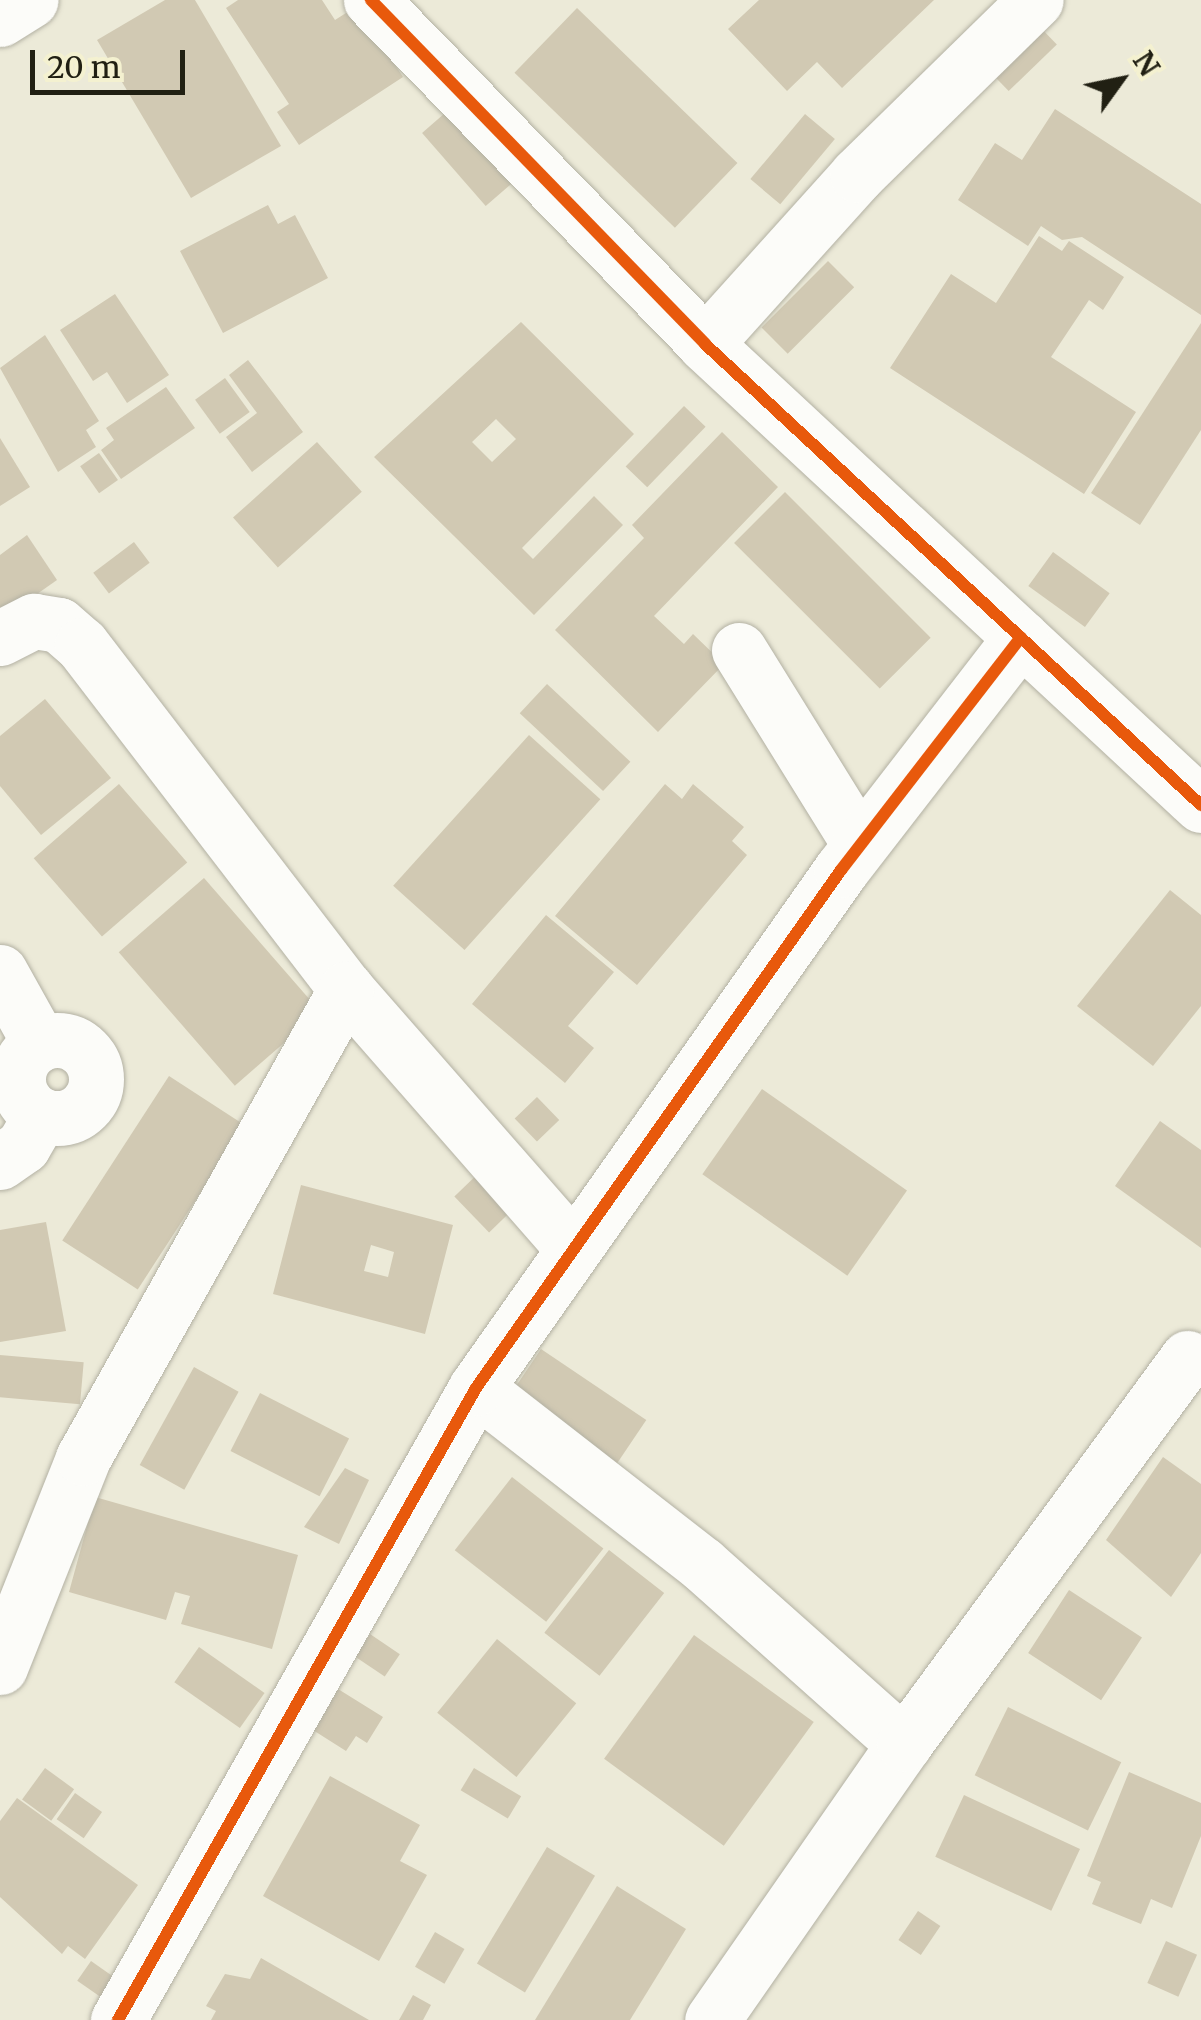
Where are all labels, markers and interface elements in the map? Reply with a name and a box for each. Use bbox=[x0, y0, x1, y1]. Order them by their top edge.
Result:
scale bar bbox=[35, 30, 190, 92]
north arrow bbox=[1071, 30, 1171, 130]
text: N bbox=[1125, 45, 1167, 83]
text: 20 m bbox=[47, 48, 120, 86]

